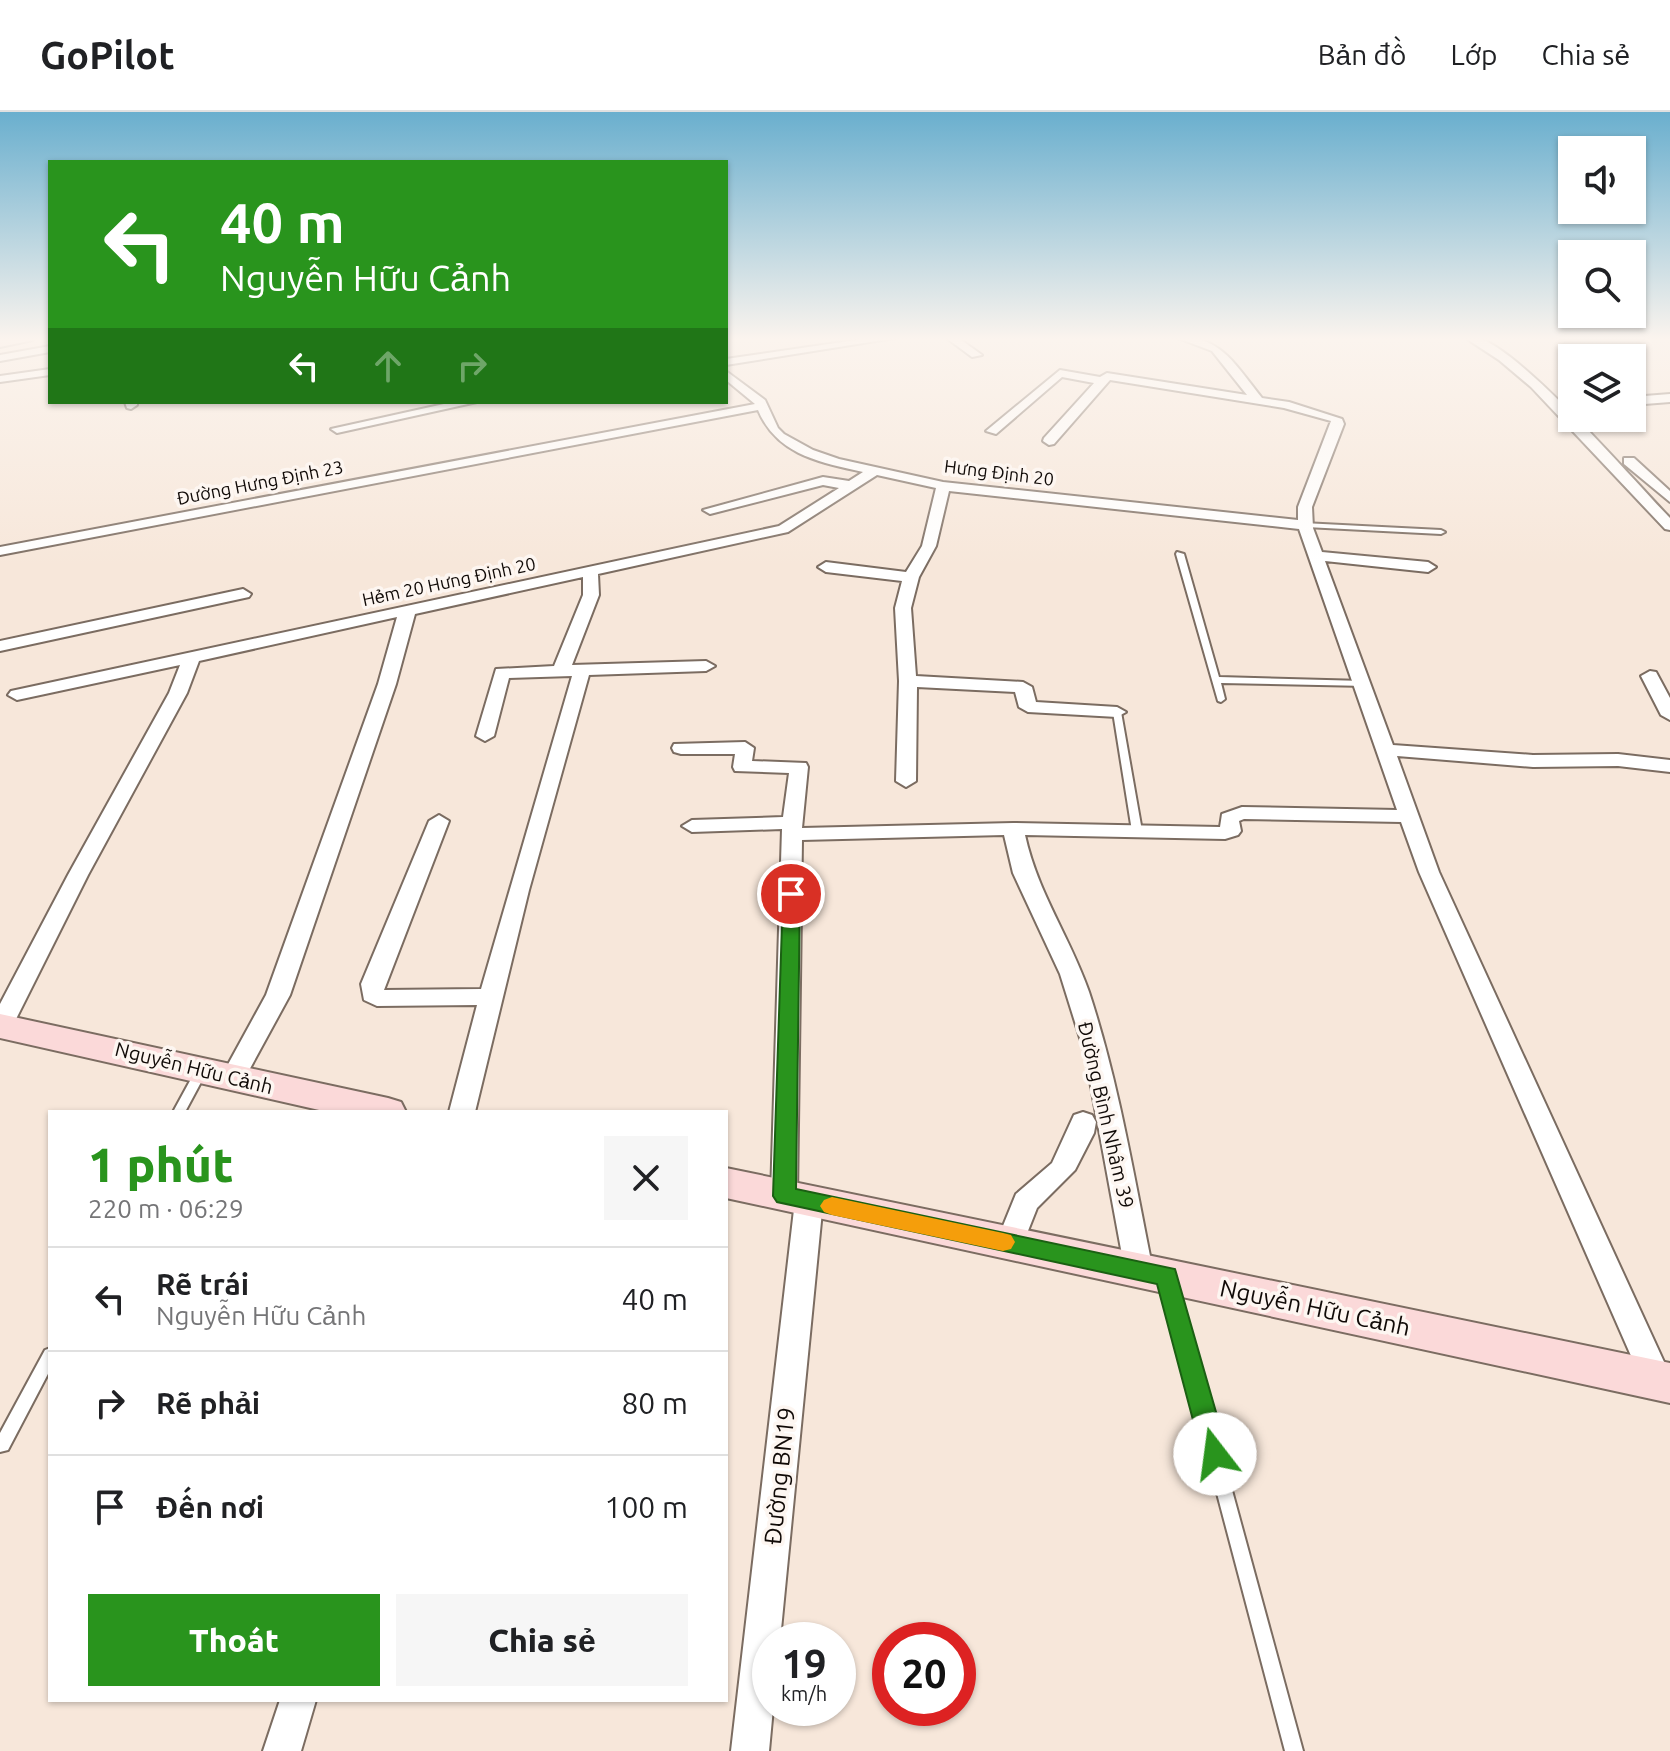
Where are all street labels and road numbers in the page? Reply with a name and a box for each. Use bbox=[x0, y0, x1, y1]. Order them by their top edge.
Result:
street label: Hưng Định 20 bbox=[943, 455, 1055, 489]
street label: Đường Hưng Định 23 bbox=[175, 456, 345, 508]
street label: Hẻm 20 Hưng Định 20 bbox=[360, 553, 537, 609]
street label: Đường Bình Nhâm 39 bbox=[1074, 1019, 1139, 1210]
street label: Nguyễn Hữu Cảnh bbox=[113, 1035, 276, 1098]
street label: Nguyễn Hữu Cảnh bbox=[1217, 1271, 1413, 1341]
street label: Đường BN19 bbox=[759, 1406, 800, 1546]

